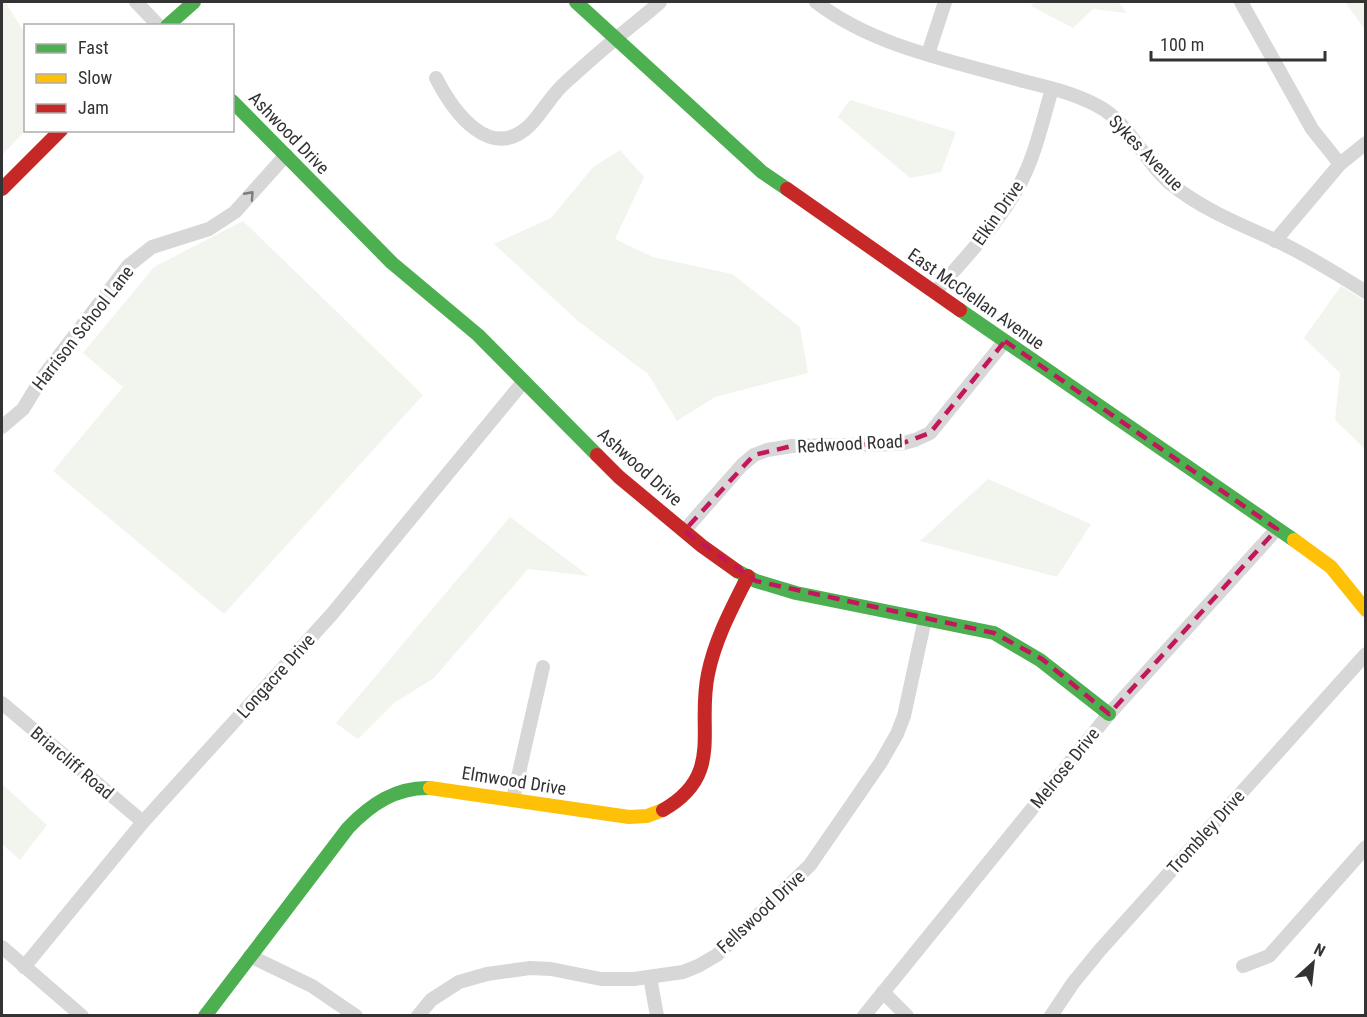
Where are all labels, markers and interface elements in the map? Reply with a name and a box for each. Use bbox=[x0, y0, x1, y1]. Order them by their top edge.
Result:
legend bbox=[24, 24, 234, 132]
scale bar bbox=[1151, 24, 1325, 62]
text: 100 m bbox=[1160, 34, 1204, 55]
text: Fast bbox=[78, 37, 109, 58]
text: Slow bbox=[78, 67, 113, 88]
street label: Ashwood Drive bbox=[245, 87, 334, 178]
text: Jam bbox=[78, 97, 109, 118]
street label: Sykes Avenue bbox=[1105, 110, 1188, 195]
street label: Elkin Drive bbox=[968, 176, 1027, 249]
one-way arrow bbox=[243, 191, 254, 202]
street label: East McClellan Avenue bbox=[904, 244, 1048, 354]
street label: Harrison School Lane bbox=[28, 261, 138, 394]
street label: Ashwood Drive bbox=[594, 423, 687, 510]
street label: Redwood Road bbox=[797, 430, 903, 457]
street label: Longacre Drive bbox=[232, 629, 319, 722]
street label: Briarcliff Road bbox=[27, 722, 118, 803]
street label: Melrose Drive bbox=[1026, 723, 1103, 812]
street label: Elmwood Drive bbox=[460, 762, 568, 799]
street label: Trombley Drive bbox=[1163, 785, 1249, 878]
street label: Fellswood Drive bbox=[712, 866, 809, 958]
north arrow bbox=[1283, 933, 1343, 993]
text: N bbox=[1311, 939, 1328, 961]

